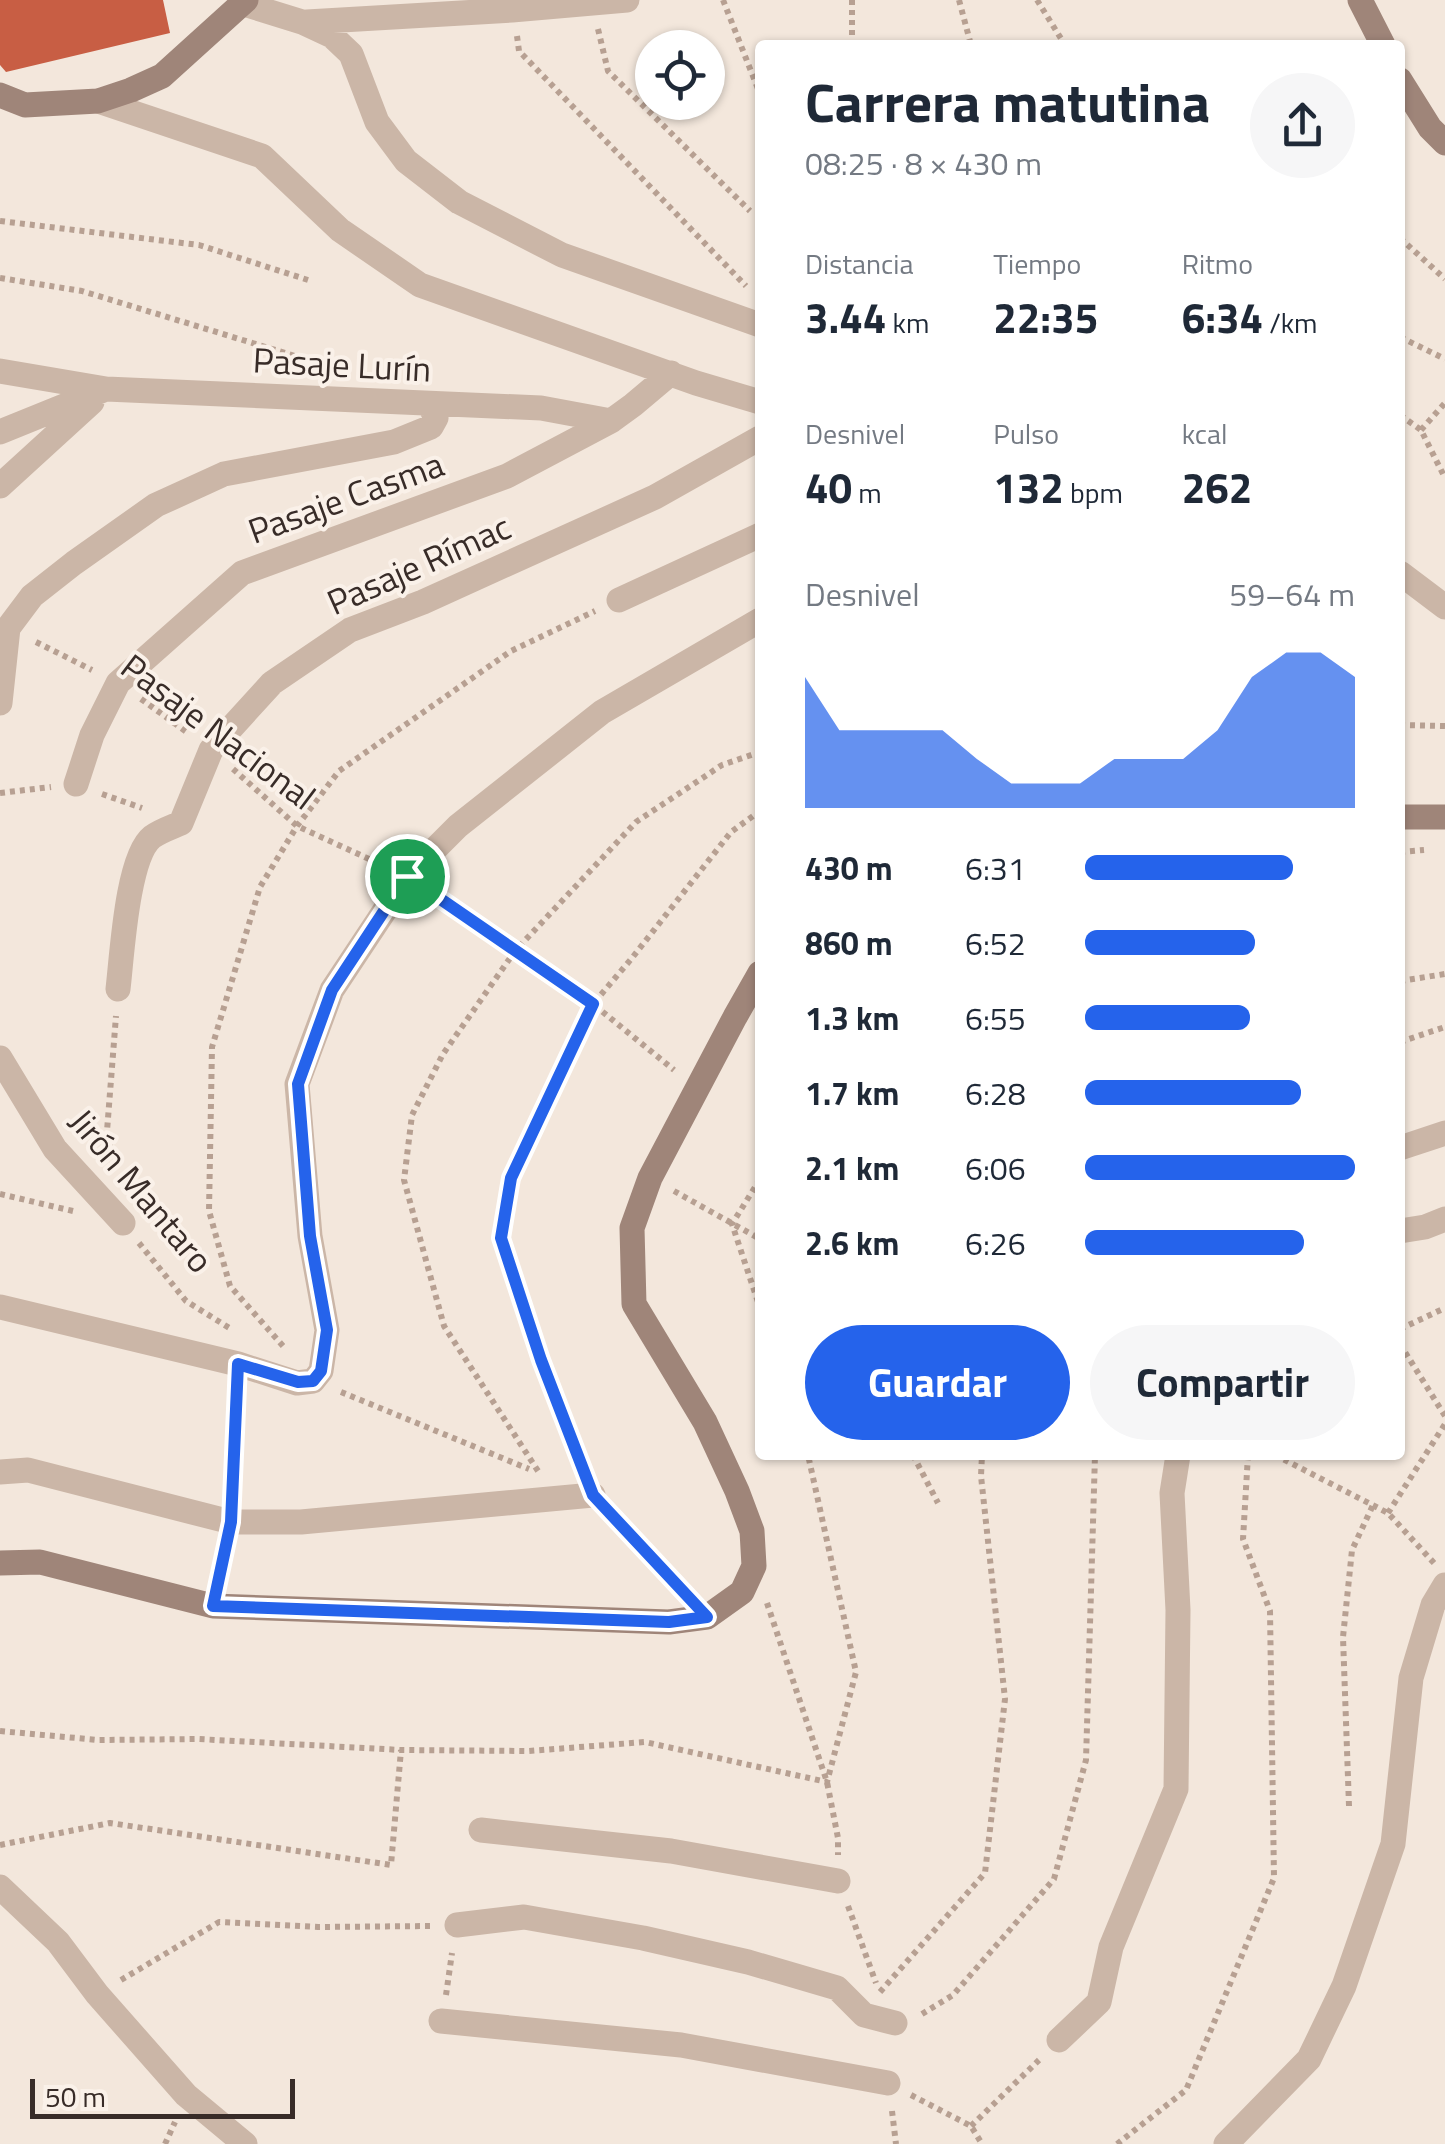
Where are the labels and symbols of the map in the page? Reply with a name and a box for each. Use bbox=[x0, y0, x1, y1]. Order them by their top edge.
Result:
street label: Pasaje Lurín bbox=[251, 332, 433, 396]
street label: Pasaje Casma bbox=[240, 437, 451, 557]
street label: Pasaje Rímac bbox=[318, 500, 519, 629]
street label: Pasaje Nacional bbox=[110, 640, 327, 823]
pin bbox=[365, 834, 450, 919]
street label: Jirón Mantaro bbox=[57, 1096, 227, 1284]
scale bar bbox=[30, 2074, 295, 2118]

